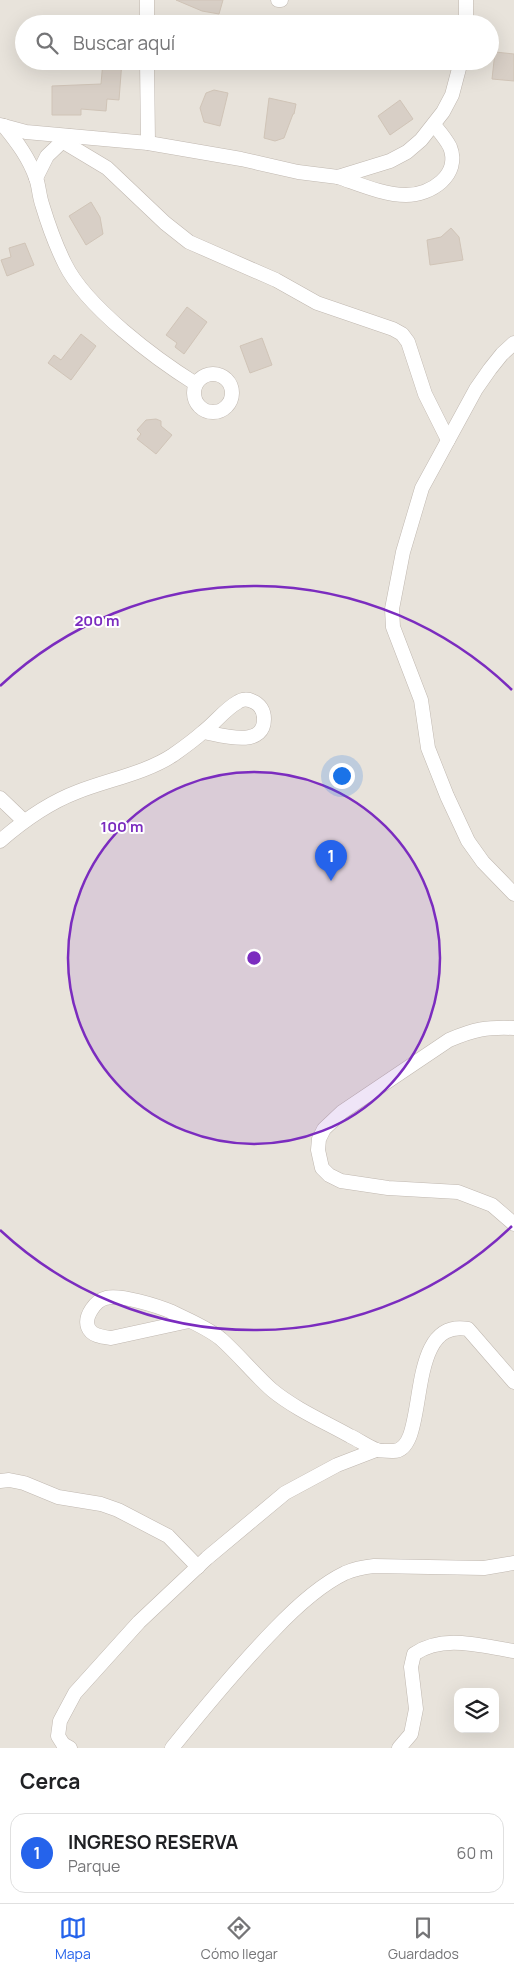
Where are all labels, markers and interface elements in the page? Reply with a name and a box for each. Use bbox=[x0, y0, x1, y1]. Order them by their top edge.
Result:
search box bbox=[15, 15, 499, 70]
icon: search bbox=[33, 29, 61, 57]
text: Buscar aquí bbox=[73, 30, 175, 56]
text: 200 m bbox=[74, 610, 120, 631]
your location bbox=[329, 763, 355, 789]
text: 100 m bbox=[101, 816, 143, 837]
pin: 1 bbox=[315, 840, 347, 881]
centre of rings bbox=[245, 949, 263, 967]
map controls bbox=[454, 1688, 499, 1733]
button: layers bbox=[454, 1688, 499, 1733]
text: Cerca bbox=[20, 1767, 80, 1795]
text: INGRESO RESERVA bbox=[68, 1829, 238, 1855]
text: 1 bbox=[33, 1842, 41, 1864]
text: 60 m bbox=[457, 1842, 493, 1864]
text: Parque bbox=[68, 1855, 120, 1877]
tab: Mapa bbox=[55, 1914, 91, 1963]
tab: Cómo llegar bbox=[201, 1914, 278, 1963]
tab: Guardados bbox=[388, 1914, 459, 1963]

